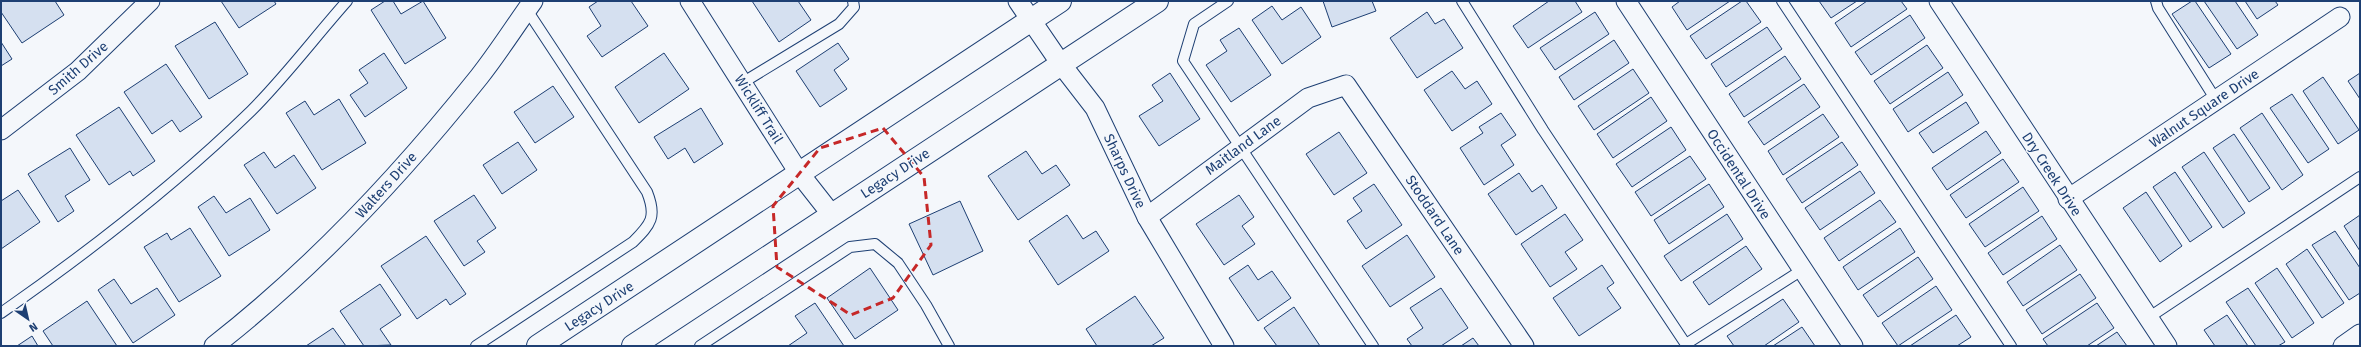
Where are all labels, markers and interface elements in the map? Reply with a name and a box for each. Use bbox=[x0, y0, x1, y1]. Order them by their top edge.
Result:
street label: Smith Drive bbox=[45, 38, 112, 99]
street label: Walnut Square Drive bbox=[2146, 65, 2262, 151]
street label: Wickliff Trail bbox=[731, 72, 786, 147]
street label: Maitland Lane bbox=[1202, 112, 1285, 179]
street label: Occidental Drive bbox=[1703, 126, 1774, 223]
street label: Dry Creek Drive bbox=[2018, 129, 2085, 219]
street label: Sharps Drive bbox=[1100, 131, 1149, 211]
street label: Legacy Drive bbox=[858, 145, 933, 202]
street label: Walters Drive bbox=[352, 149, 421, 222]
street label: Stoddard Lane bbox=[1402, 172, 1467, 258]
street label: Legacy Drive bbox=[562, 278, 637, 335]
north arrow bbox=[8, 299, 48, 339]
text: N bbox=[27, 319, 40, 334]

